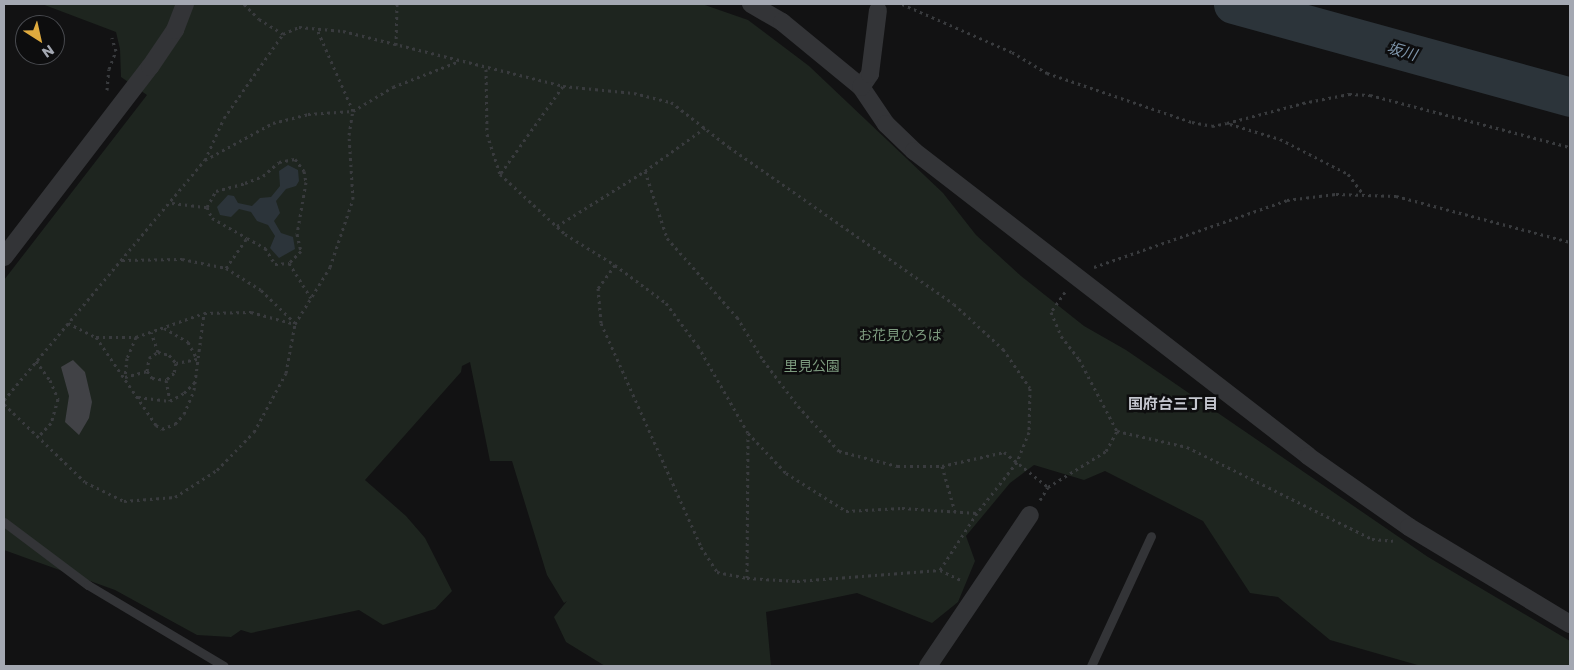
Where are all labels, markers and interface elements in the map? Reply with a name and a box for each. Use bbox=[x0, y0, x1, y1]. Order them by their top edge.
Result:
north arrow bbox=[15, 15, 65, 65]
water label: 坂川 bbox=[1385, 38, 1419, 64]
text: N bbox=[38, 40, 58, 63]
park label: お花見ひろば bbox=[858, 327, 942, 343]
park label: 里見公園 bbox=[784, 358, 840, 374]
district label: 国府台三丁目 bbox=[1128, 395, 1218, 413]

